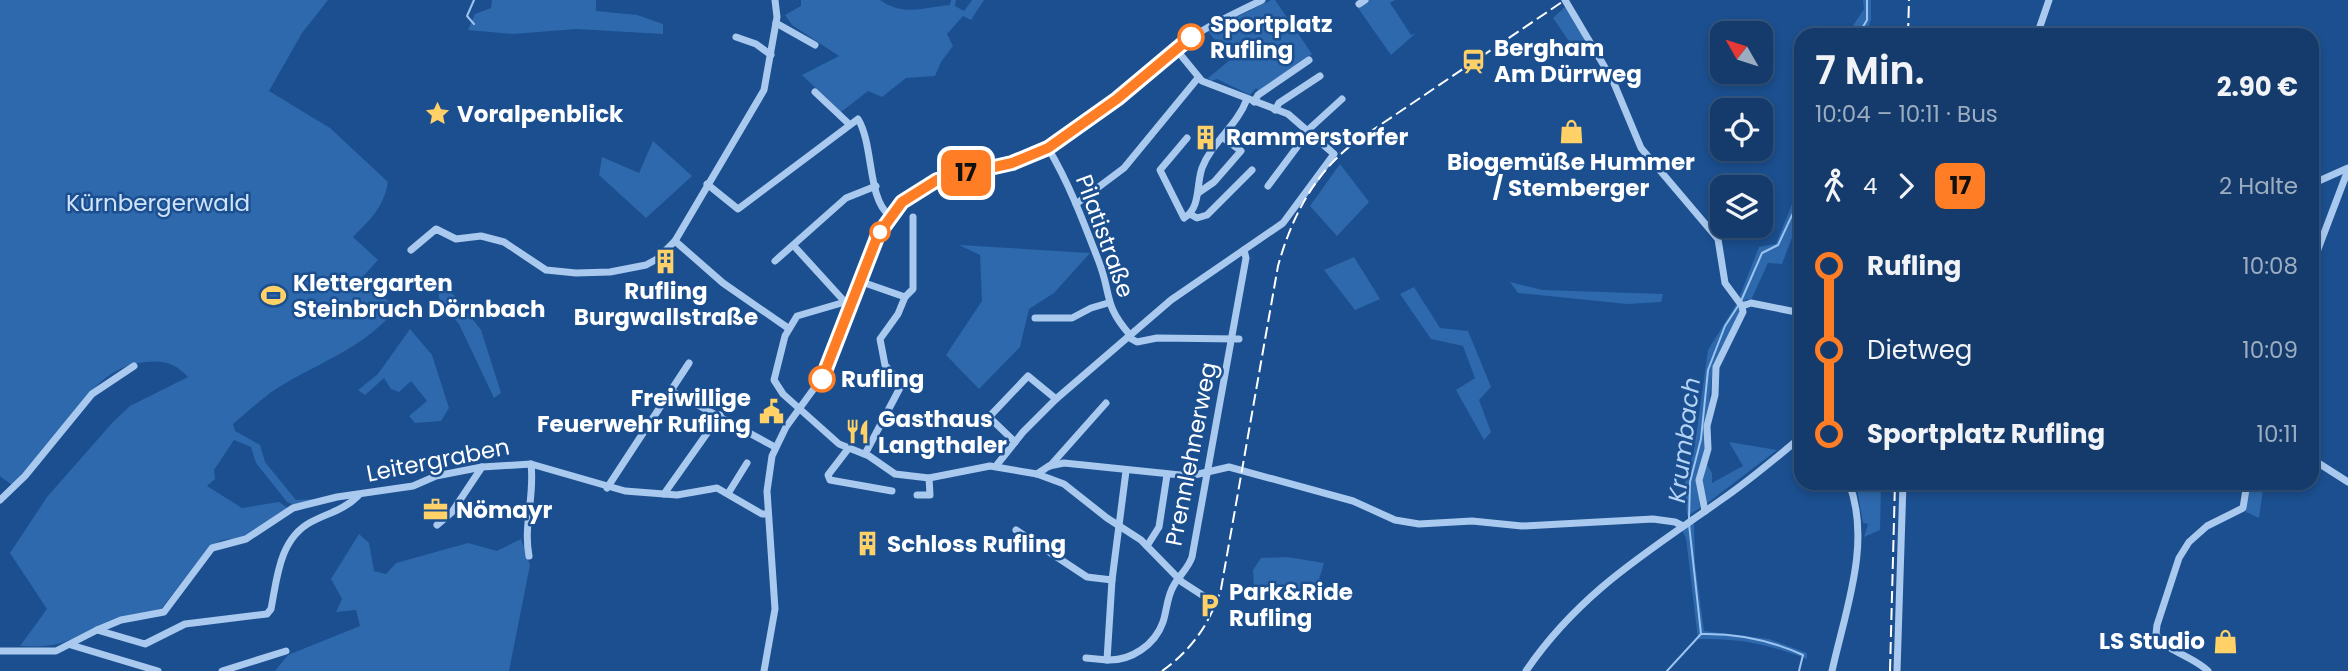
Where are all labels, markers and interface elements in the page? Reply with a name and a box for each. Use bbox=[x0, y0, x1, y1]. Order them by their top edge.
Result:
place label: Sportplatz Rufling bbox=[1210, 8, 1332, 66]
north arrow bbox=[1710, 21, 1773, 84]
map controls bbox=[1710, 21, 1773, 238]
marker: Sportplatz Rufling bbox=[1178, 24, 1204, 50]
place label: Bergham Am Dürrweg bbox=[1494, 32, 1642, 90]
text: 7 Min. bbox=[1815, 44, 1925, 97]
station icon: Bergham Am Dürrweg bbox=[1460, 47, 1488, 75]
text: 2.90 € bbox=[2217, 69, 2298, 105]
place label: Voralpenblick bbox=[457, 98, 624, 130]
button: locate bbox=[1710, 98, 1773, 161]
text: 10:04 – 10:11 · Bus bbox=[1815, 98, 1998, 130]
place icon: Voralpenblick bbox=[423, 100, 451, 128]
shop icon: Biogemüße Hummer / Stemberger bbox=[1557, 118, 1585, 146]
place label: Rammerstorfer bbox=[1226, 121, 1408, 153]
building icon: Rammerstorfer bbox=[1192, 123, 1220, 151]
place label: Biogemüße Hummer / Stemberger bbox=[1447, 146, 1695, 204]
line badge: 17 bbox=[934, 150, 998, 196]
text: 17 bbox=[955, 156, 977, 189]
icon: walk bbox=[1815, 167, 1853, 205]
icon: forward bbox=[1887, 167, 1925, 205]
text: 17 bbox=[1949, 169, 1971, 202]
street label: Pilatistraße bbox=[1068, 170, 1142, 302]
text: 4 bbox=[1863, 170, 1877, 202]
text: 2 Halte bbox=[2219, 170, 2298, 202]
button: layers bbox=[1710, 175, 1773, 238]
park label: Kürnbergerwald bbox=[66, 187, 250, 219]
unlabelled marker bbox=[870, 222, 890, 242]
building icon: Rufling Burgwallstraße bbox=[652, 247, 680, 275]
text: Rufling bbox=[1867, 248, 1961, 284]
text: 10:08 bbox=[2242, 250, 2298, 282]
place label: Klettergarten Steinbruch Dörnbach bbox=[293, 267, 546, 325]
place label: Rufling Burgwallstraße bbox=[574, 275, 758, 333]
sports icon: Klettergarten Steinbruch Dörnbach bbox=[259, 282, 287, 310]
text: Dietweg bbox=[1867, 332, 1972, 368]
text: 10:09 bbox=[2242, 334, 2298, 366]
street label: Prennlehnerweg bbox=[1158, 359, 1224, 549]
place label: Rufling bbox=[841, 363, 924, 395]
marker: Rufling bbox=[809, 366, 835, 392]
water label: Krumbach bbox=[1660, 376, 1708, 504]
place label: Freiwillige Feuerwehr Rufling bbox=[537, 382, 751, 440]
public building icon: Freiwillige Feuerwehr Rufling bbox=[757, 397, 785, 425]
place label: Gasthaus Langthaler bbox=[878, 403, 1007, 461]
text: Sportplatz Rufling bbox=[1867, 416, 2105, 452]
restaurant icon: Gasthaus Langthaler bbox=[844, 418, 872, 446]
text: 10:11 bbox=[2257, 418, 2298, 450]
street label: Leitergraben bbox=[364, 430, 512, 490]
place label: Nömayr bbox=[456, 494, 552, 526]
office icon: Nömayr bbox=[422, 496, 450, 524]
place label: Schloss Rufling bbox=[887, 528, 1066, 560]
building icon: Schloss Rufling bbox=[853, 530, 881, 558]
place label: Park&Ride Rufling bbox=[1229, 576, 1353, 634]
parking icon: Park&Ride Rufling bbox=[1195, 591, 1223, 619]
place label: LS Studio bbox=[2099, 625, 2205, 657]
shop icon: LS Studio bbox=[2211, 627, 2239, 655]

